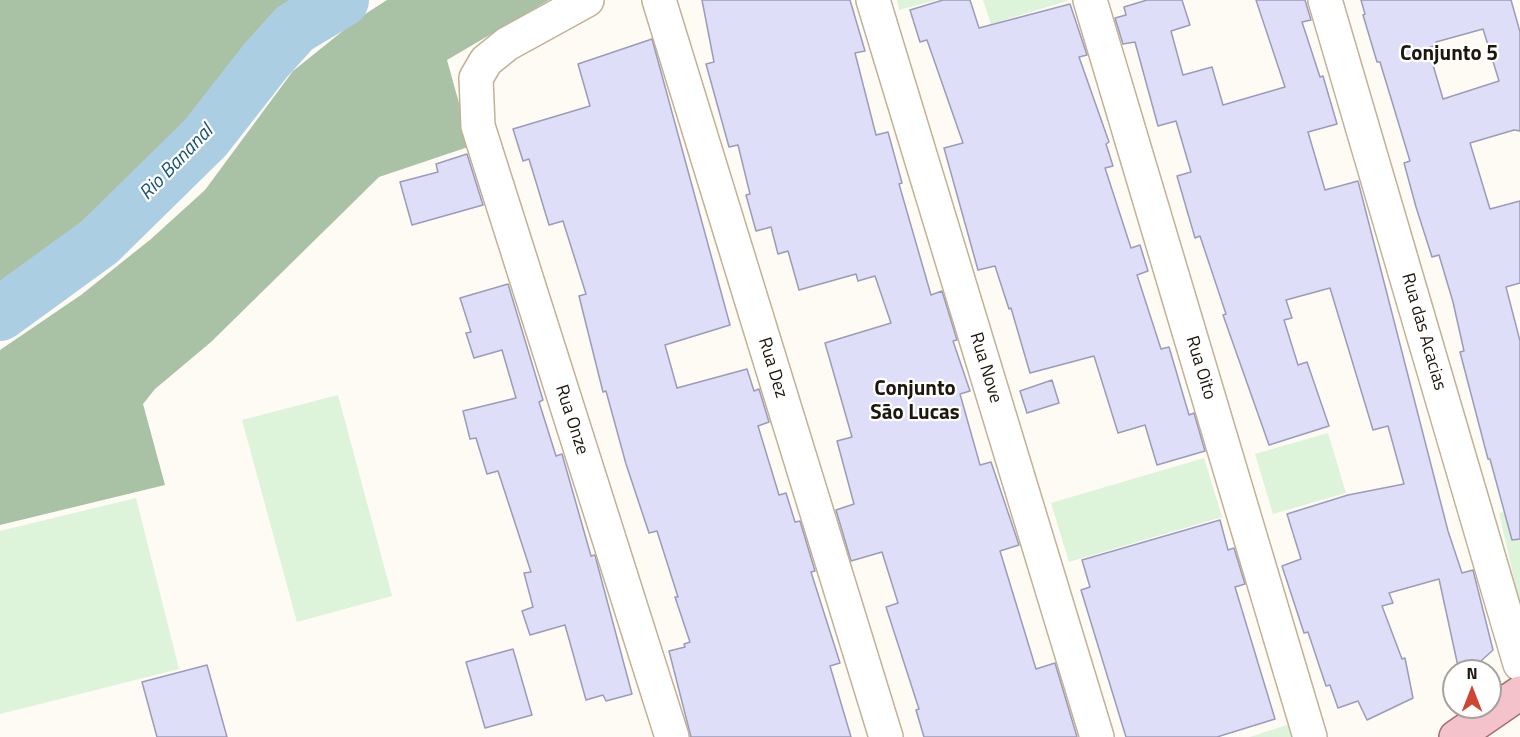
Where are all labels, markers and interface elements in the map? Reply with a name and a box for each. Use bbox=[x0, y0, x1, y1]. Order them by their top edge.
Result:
district label: Conjunto 5 bbox=[1400, 42, 1498, 68]
water label: Rio Bananal bbox=[135, 120, 219, 206]
street label: Rua das Acacias bbox=[1396, 271, 1450, 393]
street label: Rua Nove bbox=[964, 330, 1006, 406]
street label: Rua Oito bbox=[1180, 334, 1220, 402]
street label: Rua Dez bbox=[753, 335, 791, 401]
district label: Conjunto São Lucas bbox=[870, 377, 960, 427]
street label: Rua Onze bbox=[550, 382, 592, 458]
north arrow bbox=[1442, 659, 1502, 719]
text: N bbox=[1466, 661, 1478, 685]

